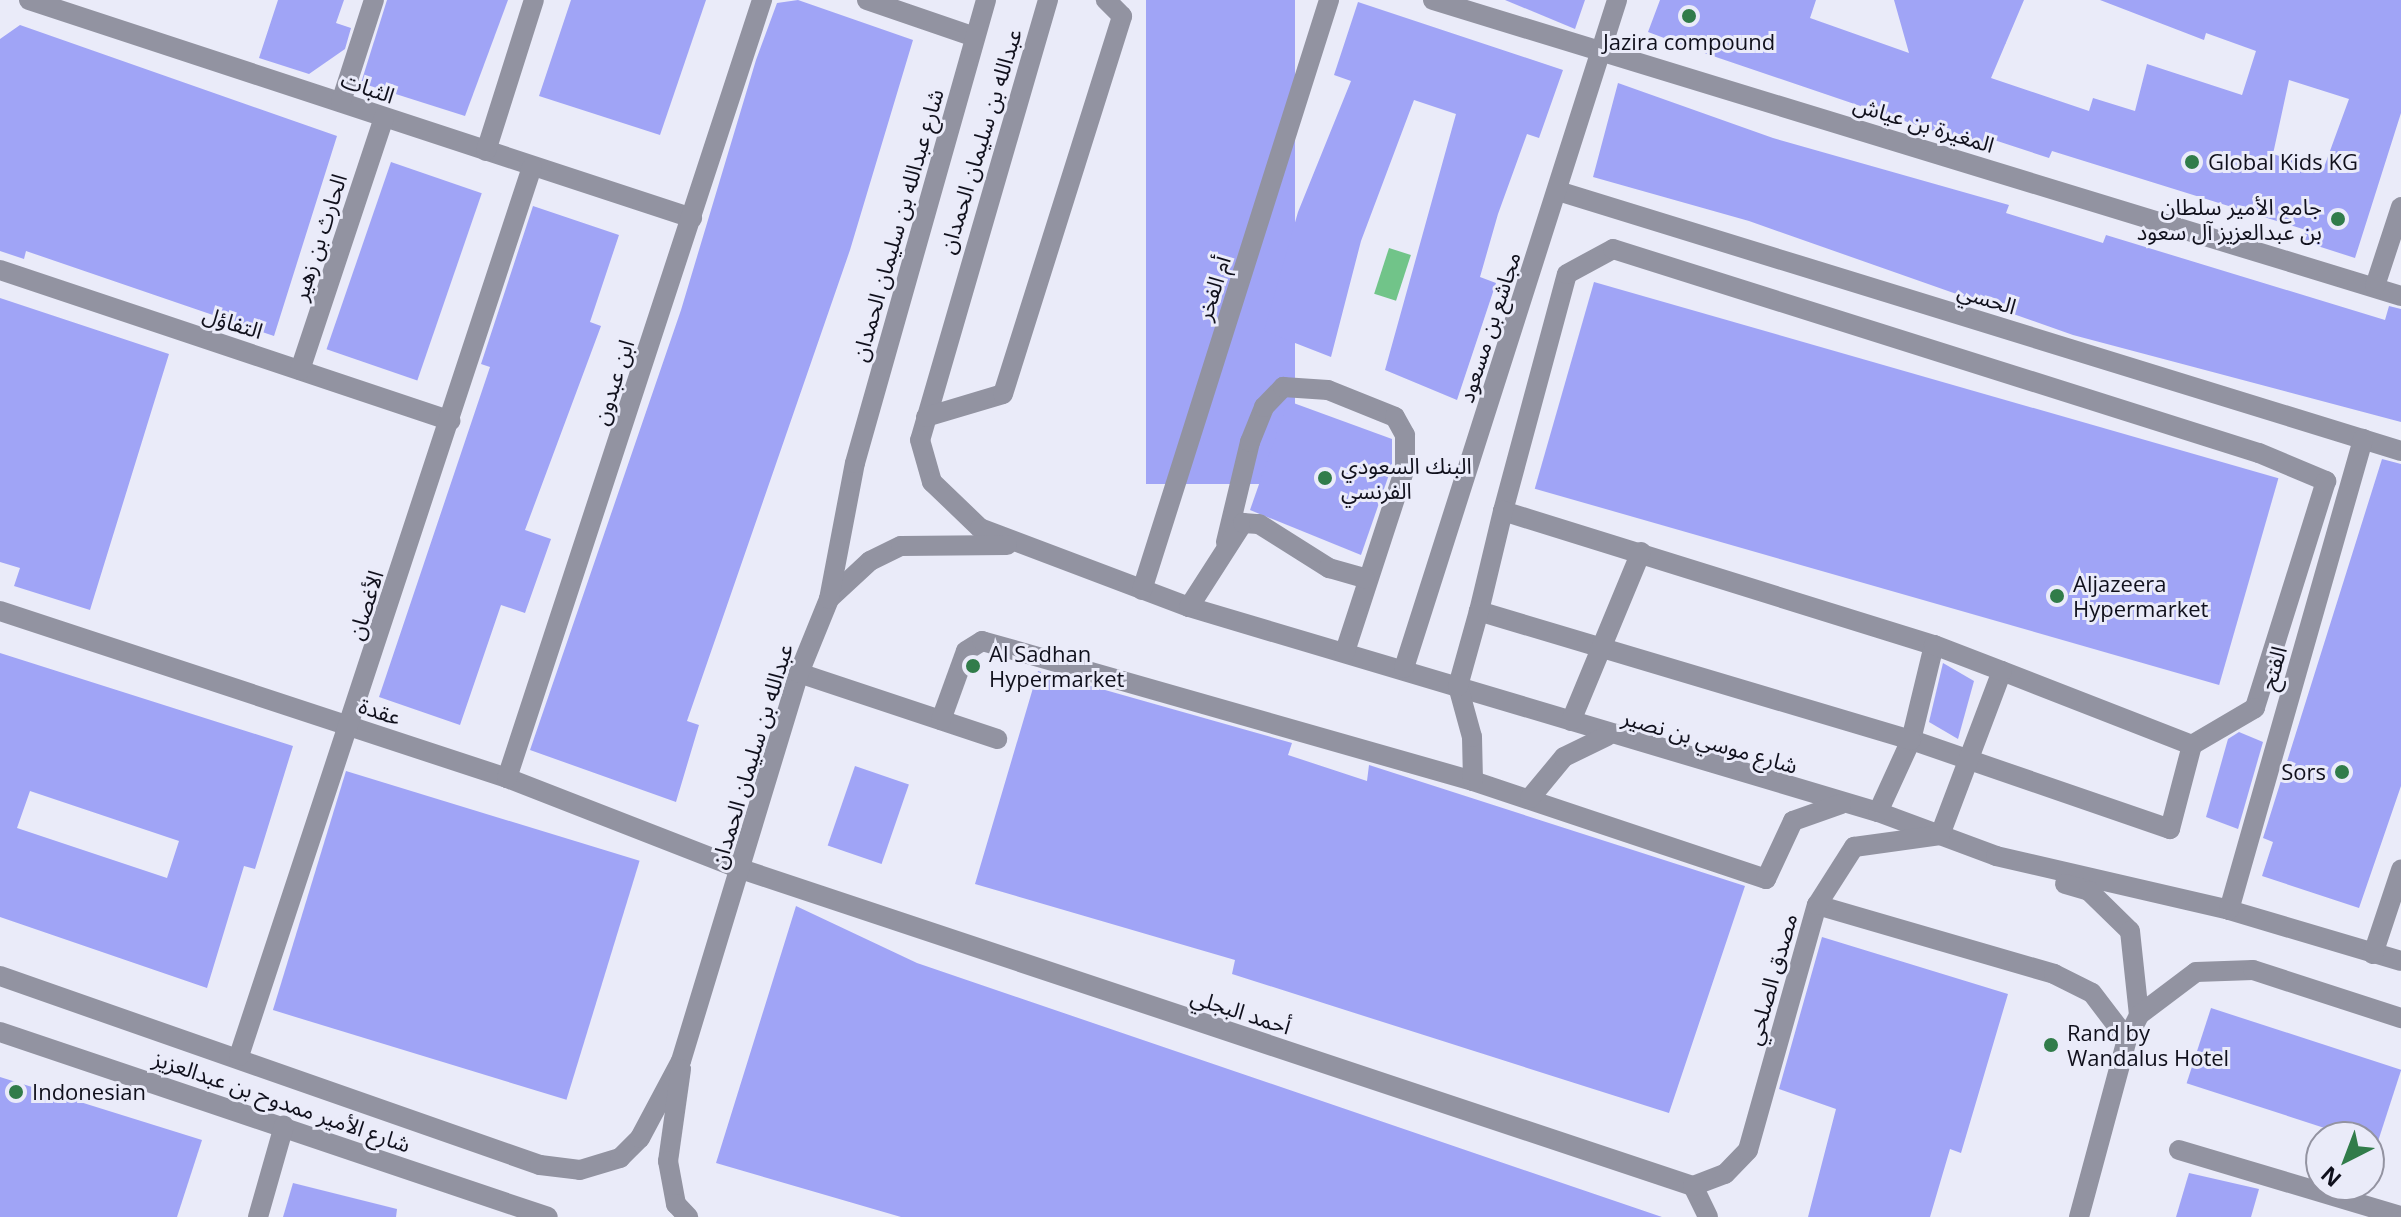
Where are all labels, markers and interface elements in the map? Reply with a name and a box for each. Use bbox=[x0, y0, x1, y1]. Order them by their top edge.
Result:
marker: Jazira compound bbox=[1680, 7, 1698, 25]
street label: عبدالله بن سليمان الحمدان bbox=[933, 25, 1027, 257]
place label: Jazira compound bbox=[1603, 29, 1775, 55]
street label: الثبات bbox=[338, 66, 398, 108]
street label: شارع عبدالله بن سليمان الحمدان bbox=[845, 86, 949, 364]
street label: المغيرة بن عياش bbox=[1850, 90, 1998, 158]
place label: Global Kids KG bbox=[2208, 149, 2358, 175]
marker: Global Kids KG bbox=[2183, 153, 2201, 171]
street label: الحارث بن زهير bbox=[286, 170, 352, 304]
place label: جامع الأمير سلطان بن عبدالعزيز آل سعود bbox=[2137, 193, 2322, 244]
marker: جامع الأمير سلطان بن عبدالعزيز آل سعود bbox=[2329, 210, 2347, 228]
street label: مجاشع بن مسعود bbox=[1452, 248, 1526, 406]
street label: أم الفخر bbox=[1190, 252, 1236, 324]
street label: الحسي bbox=[1955, 277, 2019, 319]
street label: التفاؤل bbox=[200, 300, 266, 344]
street label: ابن عبدون bbox=[587, 336, 639, 428]
place label: البنك السعودي الفرنسي bbox=[1341, 452, 1472, 504]
marker: البنك السعودي الفرنسي bbox=[1316, 469, 1334, 487]
street label: الأغصان bbox=[341, 567, 389, 643]
place label: Aljazeera Hypermarket bbox=[2073, 570, 2208, 622]
marker: Aljazeera Hypermarket bbox=[2048, 587, 2066, 605]
street label: عبدالله بن سليمان الحمدان bbox=[704, 640, 798, 872]
place label: Al Sadhan Hypermarket bbox=[989, 640, 1124, 692]
street label: الفتح bbox=[2254, 643, 2292, 693]
marker: Al Sadhan Hypermarket bbox=[964, 657, 982, 675]
street label: عقدة bbox=[356, 692, 404, 730]
street label: شارع موسي بن نصير bbox=[1619, 703, 1801, 779]
place label: Sors bbox=[2281, 759, 2326, 785]
marker: Sors bbox=[2333, 763, 2351, 781]
street label: مصدق الصلحي bbox=[1740, 910, 1802, 1048]
street label: أحمد البجلي bbox=[1188, 982, 1294, 1040]
place label: Rand by Wandalus Hotel bbox=[2067, 1019, 2229, 1070]
marker: Rand by Wandalus Hotel bbox=[2042, 1036, 2060, 1054]
street label: شارع الأمير ممدوح بن عبدالعزيز bbox=[150, 1045, 414, 1157]
place label: Indonesian bbox=[32, 1079, 146, 1105]
marker: Indonesian bbox=[7, 1083, 25, 1101]
north arrow bbox=[2305, 1121, 2385, 1201]
text: N bbox=[2314, 1160, 2347, 1194]

